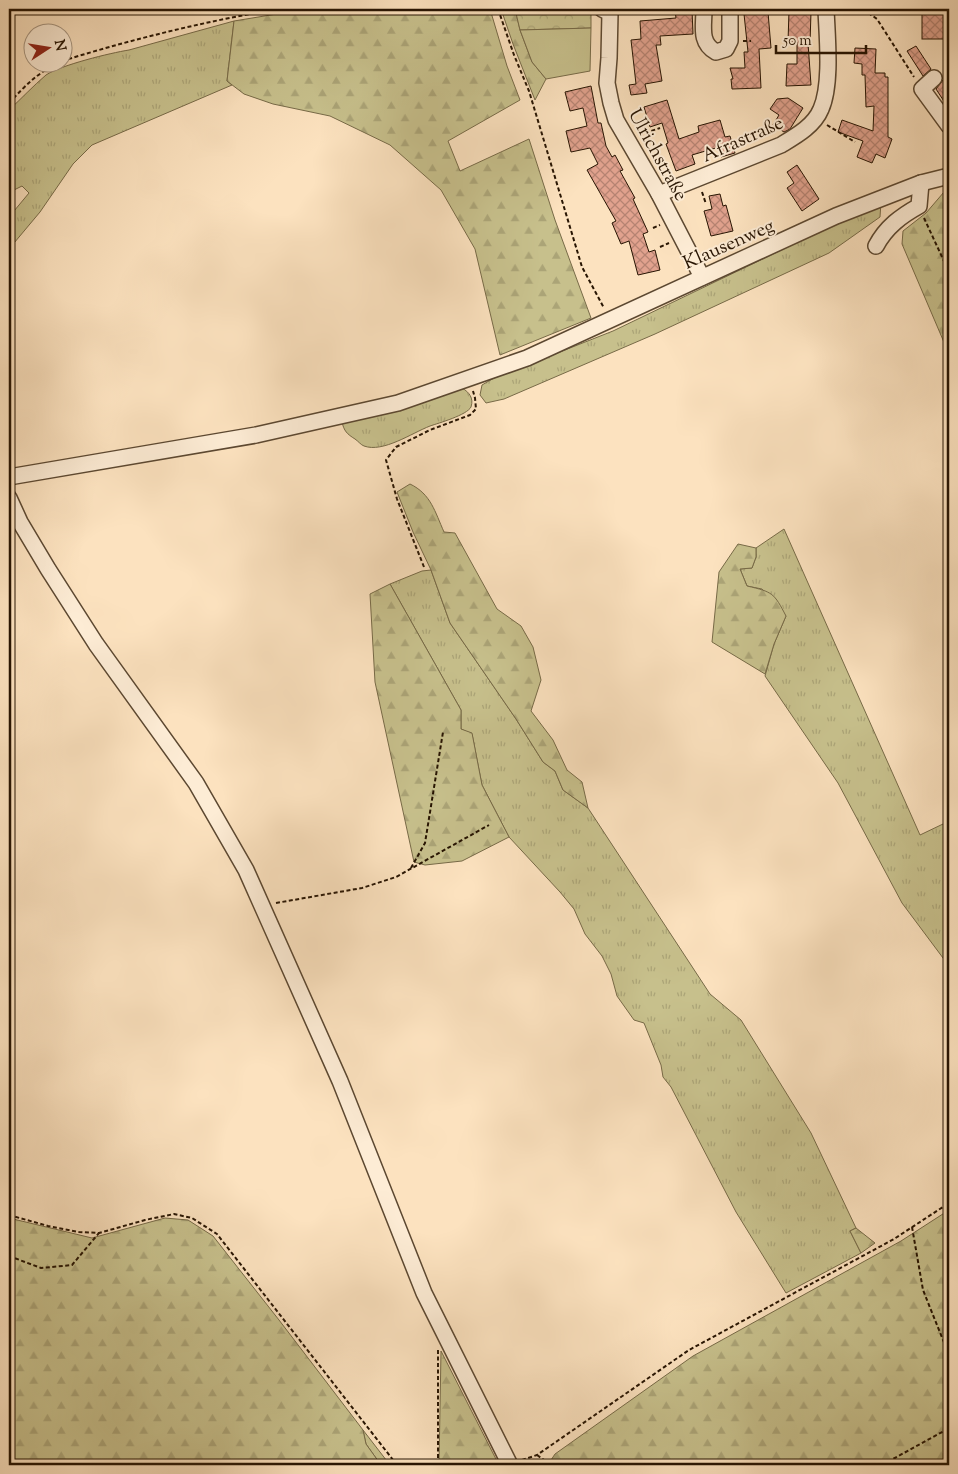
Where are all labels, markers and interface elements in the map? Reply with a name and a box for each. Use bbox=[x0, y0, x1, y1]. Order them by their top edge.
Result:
north arrow bbox=[22, 22, 72, 72]
scale bar bbox=[776, 22, 866, 54]
text: 50 m bbox=[782, 31, 812, 52]
text: N bbox=[48, 38, 70, 53]
street label: Ulrichstraße bbox=[620, 104, 693, 206]
street label: Afrastraße bbox=[698, 110, 788, 170]
street label: Klausenweg bbox=[679, 213, 779, 277]

